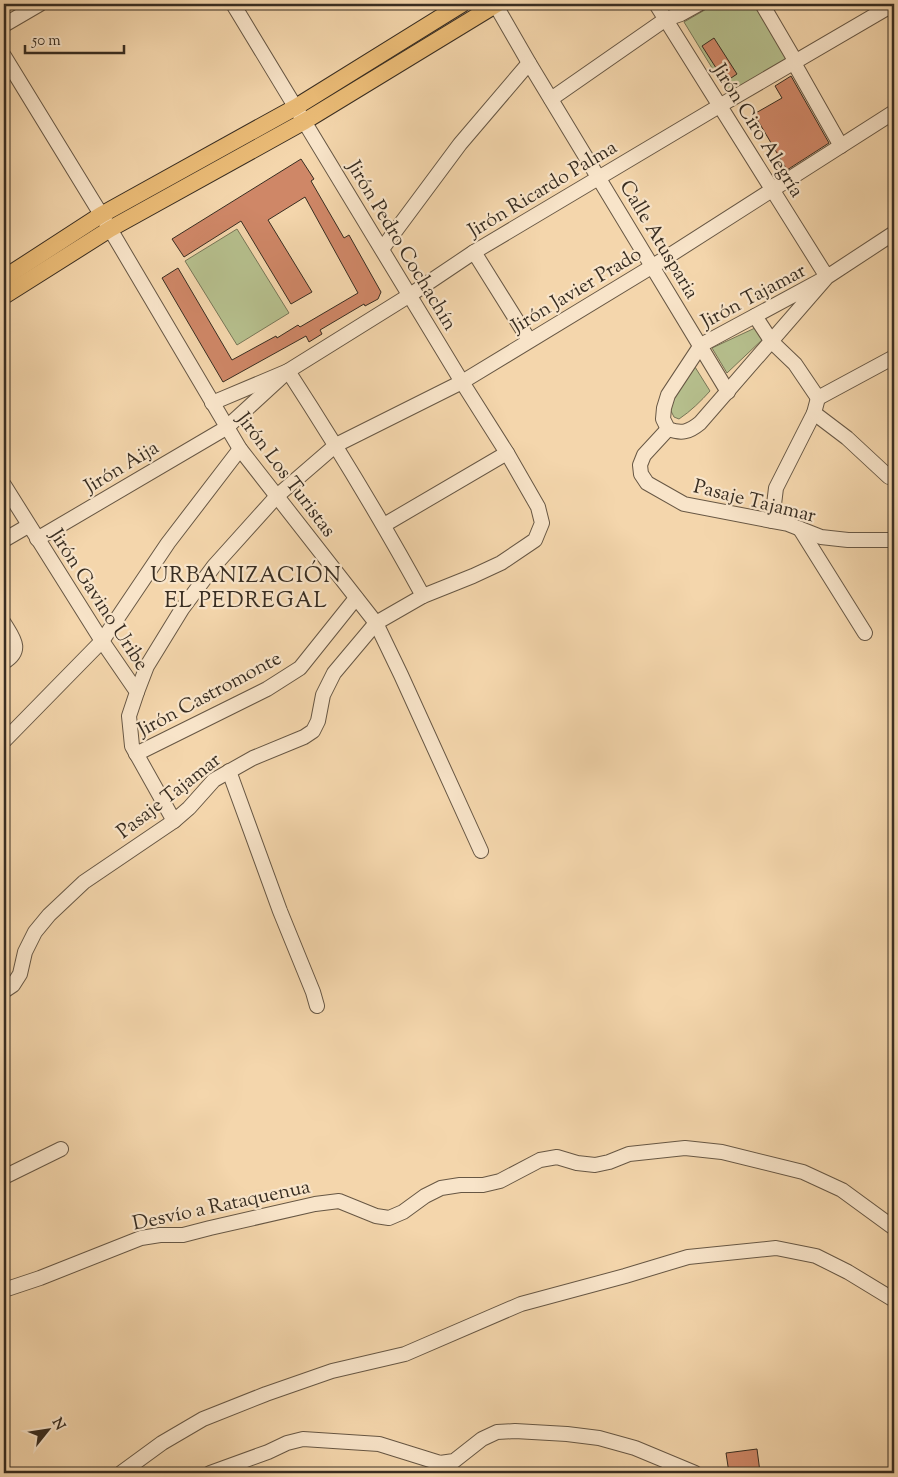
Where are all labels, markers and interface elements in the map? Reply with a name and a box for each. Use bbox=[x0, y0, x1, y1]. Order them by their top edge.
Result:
scale bar bbox=[25, 22, 124, 54]
text: 50 m bbox=[31, 31, 61, 52]
street label: Jirón Ciro Alegría bbox=[703, 58, 810, 204]
street label: Jirón Ricardo Palma bbox=[462, 134, 623, 247]
street label: Jirón Pedro Cochachín bbox=[338, 155, 463, 337]
street label: Calle Atusparia bbox=[611, 175, 705, 305]
street label: Jirón Javier Prado bbox=[506, 241, 648, 342]
street label: Jirón Tajamar bbox=[696, 257, 812, 337]
street label: Jirón Los Turistas bbox=[228, 406, 342, 544]
street label: Jirón Aija bbox=[79, 434, 165, 502]
street label: Pasaje Tajamar bbox=[690, 473, 819, 532]
street label: Jirón Gavino Uribe bbox=[41, 523, 155, 677]
district label: URBANIZACIÓN EL PEDREGAL bbox=[150, 560, 342, 618]
street label: Jirón Castromonte bbox=[132, 645, 287, 746]
street label: Pasaje Tajamar bbox=[111, 747, 228, 847]
street label: Desvío a Rataquenua bbox=[130, 1173, 313, 1239]
north arrow bbox=[22, 1404, 72, 1454]
text: N bbox=[46, 1415, 69, 1434]

